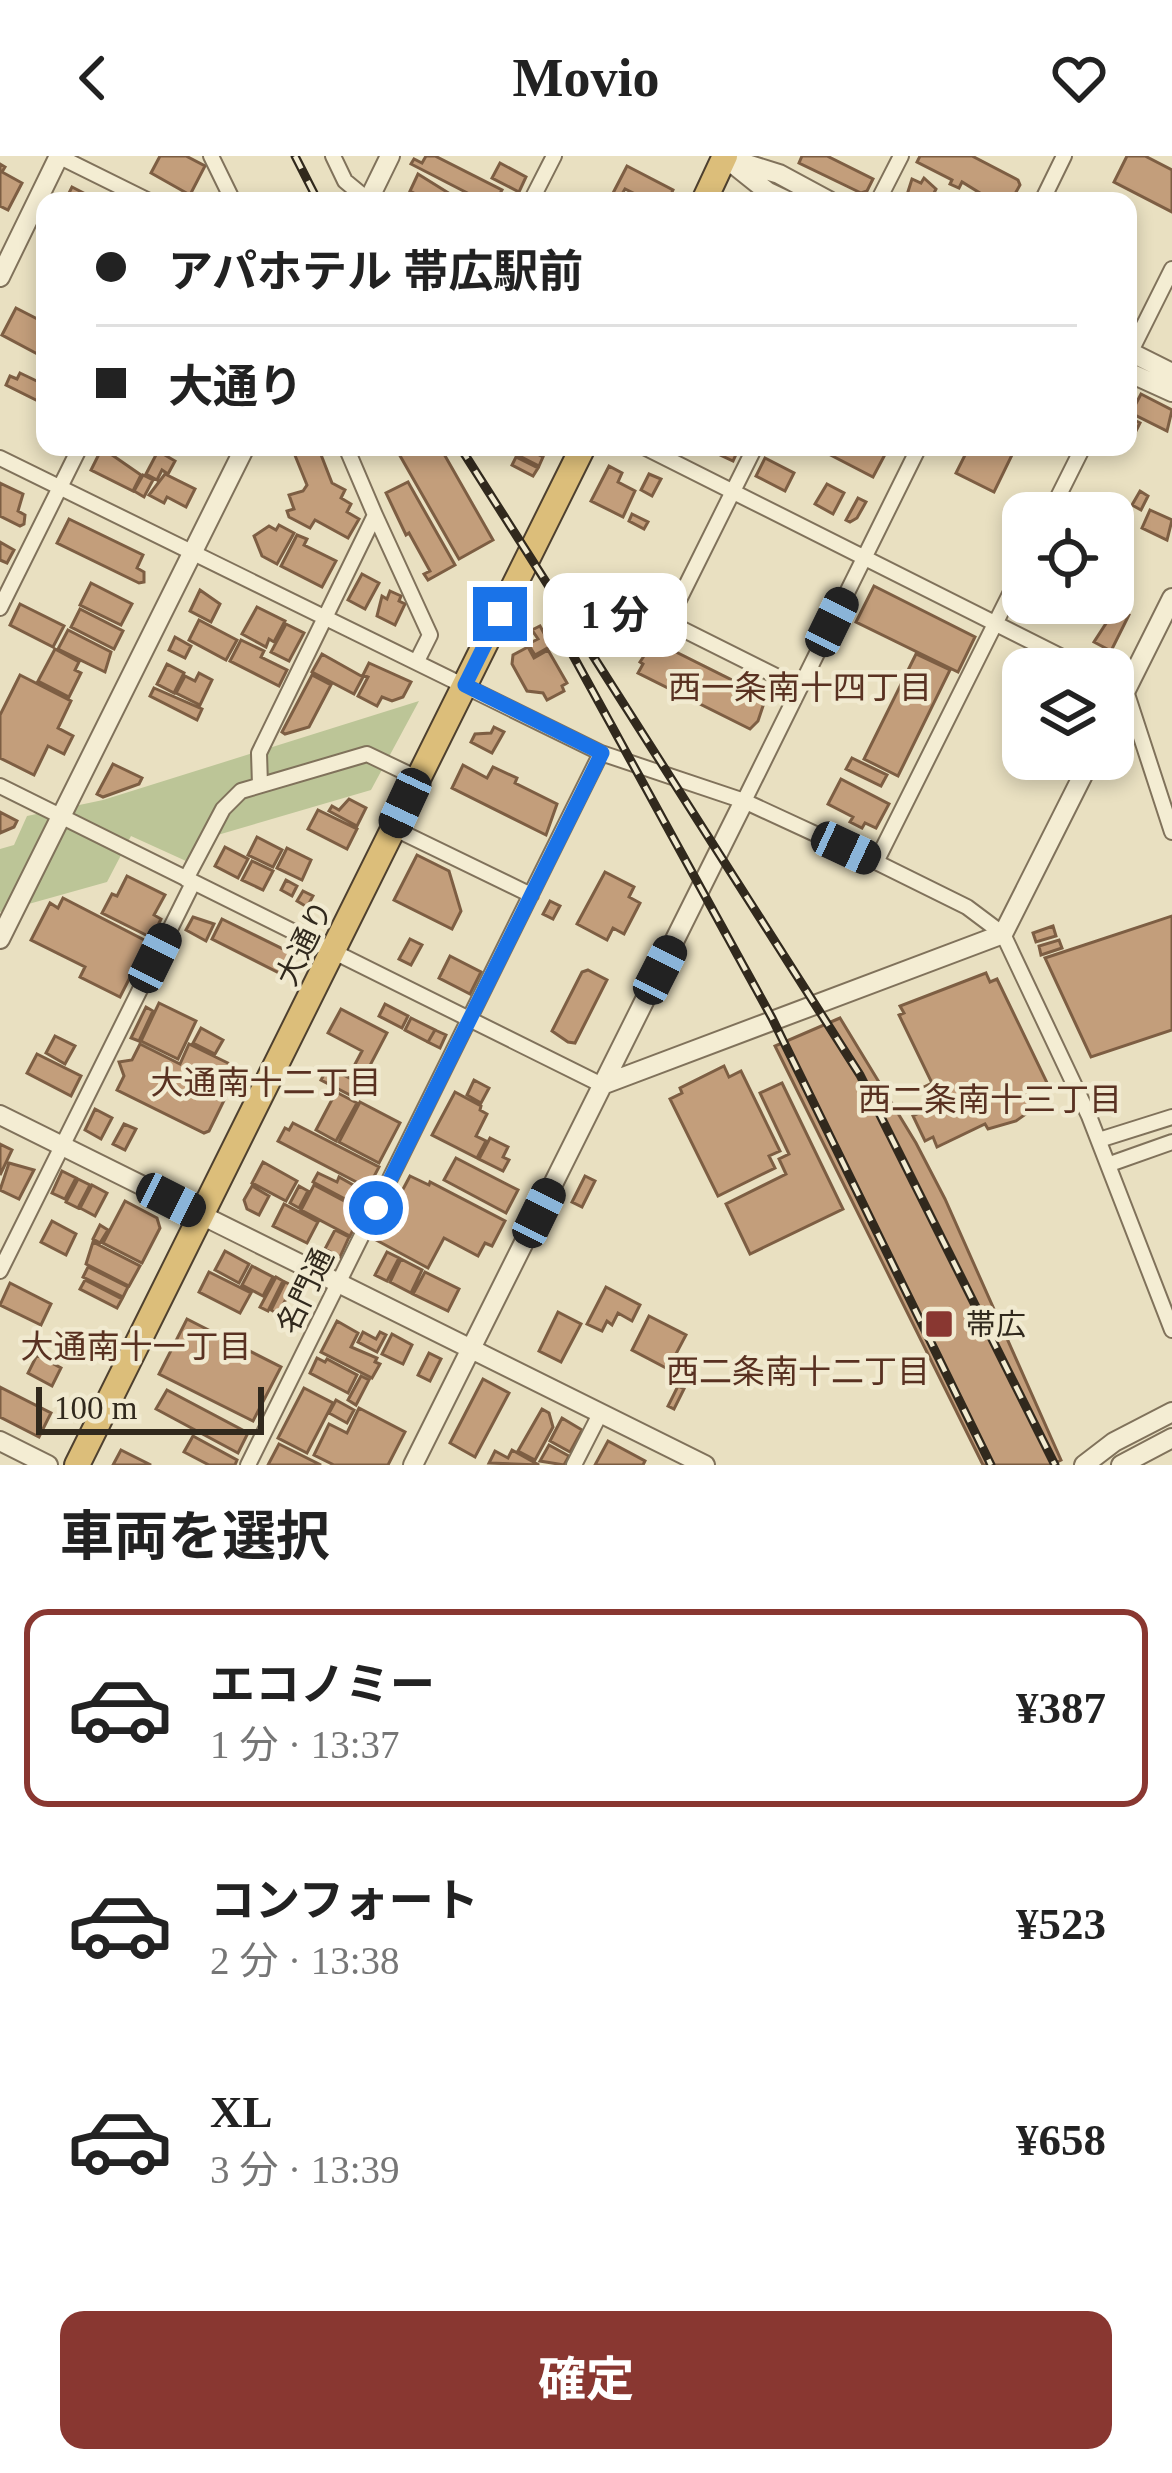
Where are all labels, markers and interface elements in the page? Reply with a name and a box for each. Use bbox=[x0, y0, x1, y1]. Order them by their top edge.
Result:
icon: back bbox=[60, 45, 126, 111]
icon: heart bbox=[1046, 45, 1112, 111]
text: Movio bbox=[513, 48, 659, 108]
text: アパホテル 帯広駅前 bbox=[168, 247, 583, 297]
text: 大通り bbox=[168, 362, 303, 412]
map controls bbox=[1002, 492, 1134, 780]
button: locate bbox=[1002, 492, 1134, 624]
callout: 1 分 bbox=[542, 572, 686, 656]
car bbox=[800, 582, 864, 662]
route end bbox=[473, 587, 527, 641]
text: 1 分 bbox=[581, 593, 649, 636]
button: layers bbox=[1002, 648, 1134, 780]
district label: 西一条南十四丁目 bbox=[668, 670, 932, 706]
car bbox=[373, 763, 437, 843]
car bbox=[806, 816, 886, 880]
street label: 大通り bbox=[269, 895, 339, 991]
car bbox=[123, 918, 187, 998]
car bbox=[628, 930, 692, 1010]
district label: 大通南十二丁目 bbox=[151, 1065, 382, 1101]
district label: 西二条南十三丁目 bbox=[858, 1082, 1122, 1118]
car bbox=[131, 1168, 211, 1232]
car bbox=[507, 1173, 571, 1253]
route start bbox=[349, 1181, 403, 1235]
street label: 名門通 bbox=[270, 1243, 340, 1339]
marker: 帯広 bbox=[923, 1308, 955, 1340]
place label: 帯広 bbox=[966, 1308, 1026, 1341]
district label: 大通南十一丁目 bbox=[21, 1329, 252, 1365]
district label: 西二条南十二丁目 bbox=[666, 1354, 930, 1390]
scale bar bbox=[36, 1381, 264, 1434]
text: 100 m bbox=[54, 1390, 137, 1426]
text: 車両を選択 bbox=[60, 1507, 330, 1567]
icon: car bbox=[66, 1654, 174, 1762]
text: エコノミー bbox=[210, 1660, 435, 1710]
text: ¥387 bbox=[1016, 1683, 1106, 1733]
text: 1 分 · 13:37 bbox=[210, 1723, 400, 1766]
icon: car bbox=[66, 1870, 174, 1978]
text: コンフォート bbox=[210, 1876, 479, 1926]
text: ¥523 bbox=[1016, 1899, 1106, 1949]
text: 2 分 · 13:38 bbox=[210, 1939, 400, 1982]
icon: car bbox=[66, 2086, 174, 2194]
text: XL bbox=[210, 2087, 273, 2137]
text: ¥658 bbox=[1016, 2115, 1106, 2165]
text: 3 分 · 13:39 bbox=[210, 2148, 400, 2191]
button: 確定 bbox=[60, 2311, 1112, 2449]

